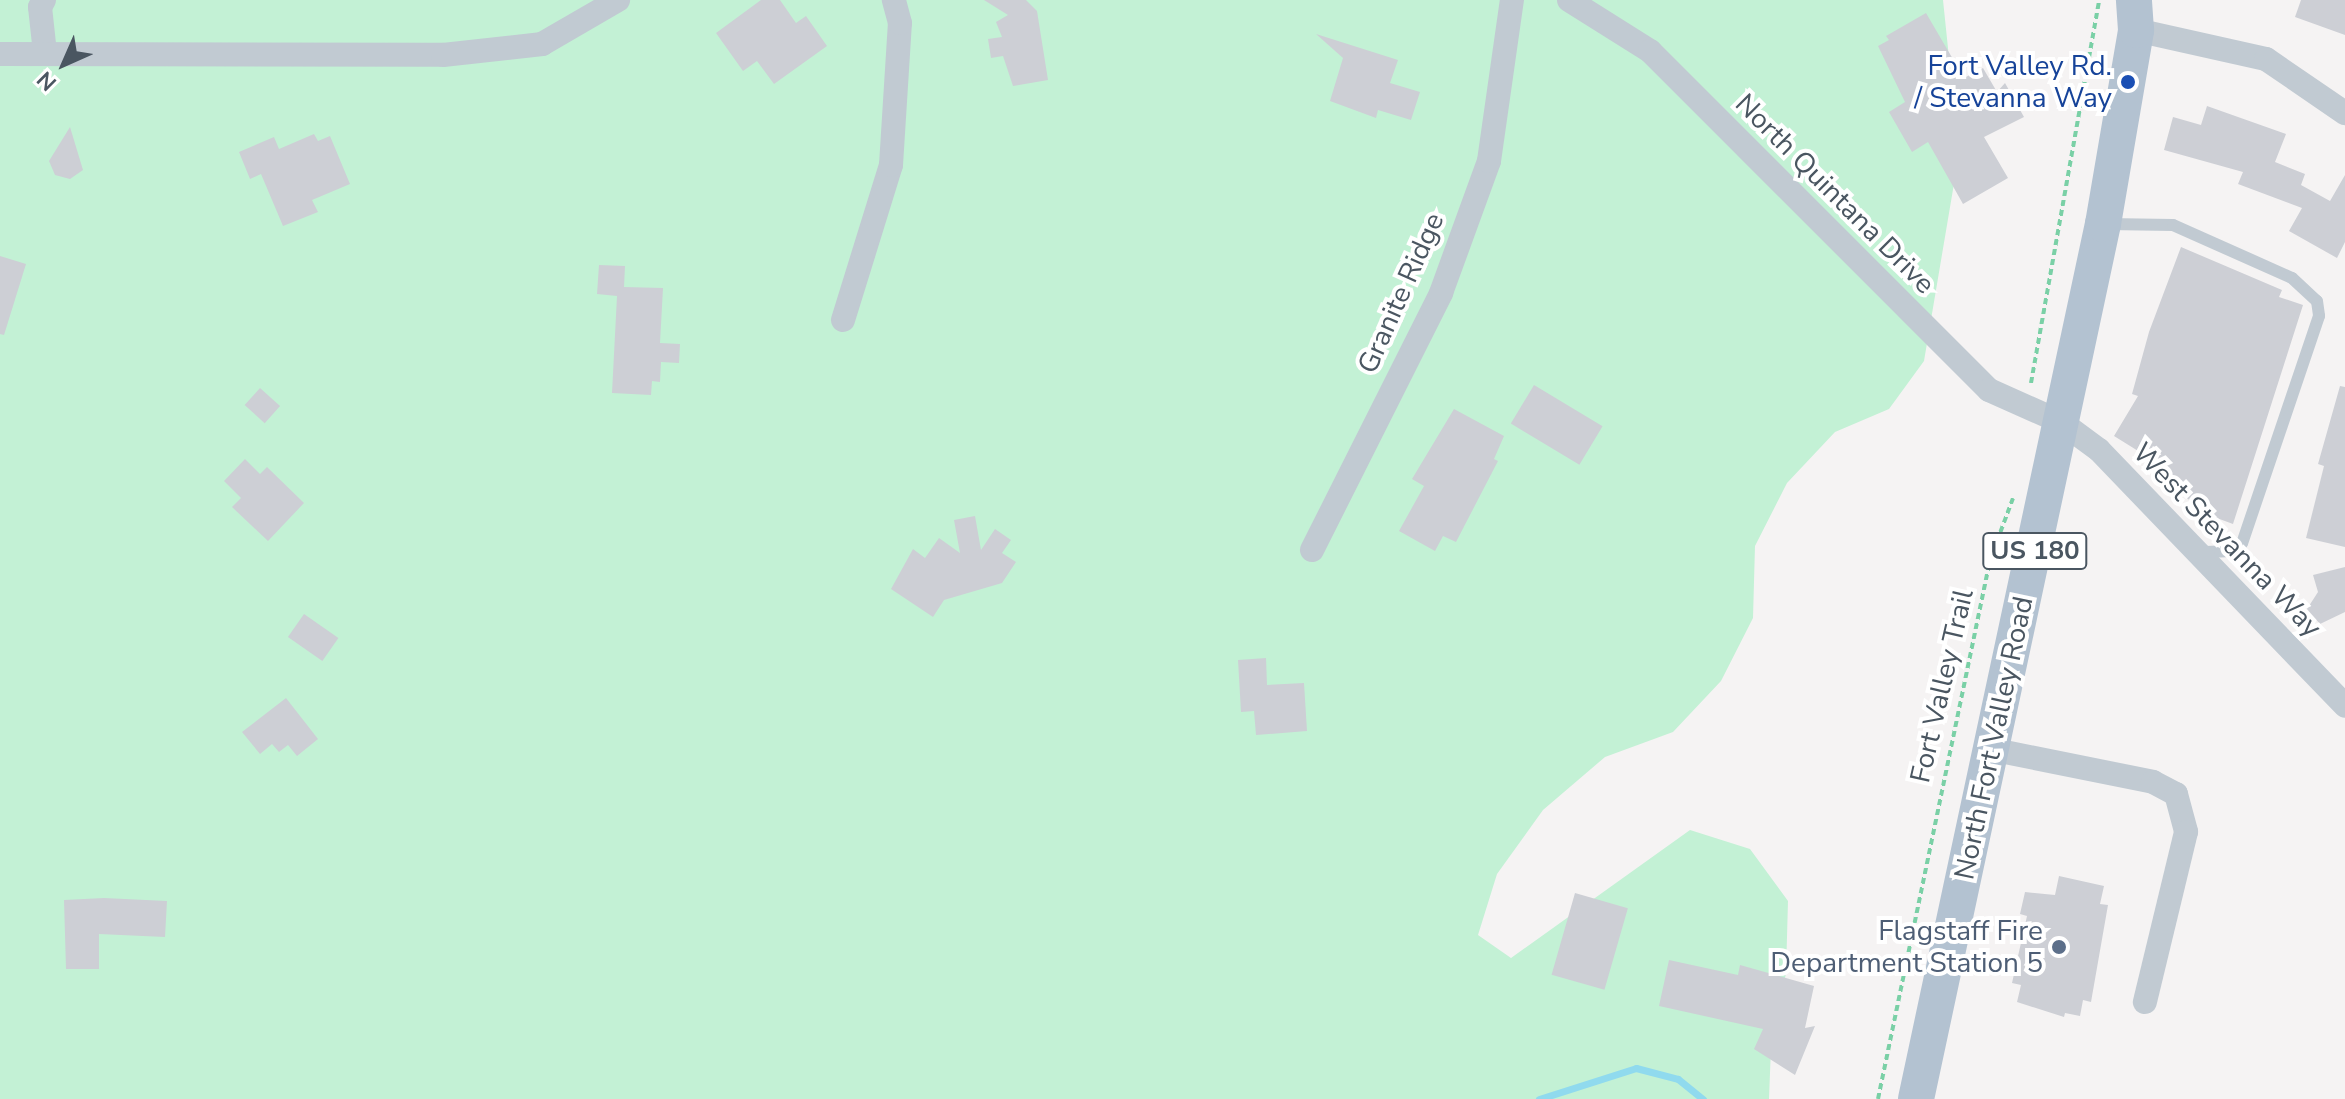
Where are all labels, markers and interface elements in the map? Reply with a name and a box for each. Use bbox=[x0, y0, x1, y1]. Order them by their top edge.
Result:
north arrow bbox=[24, 24, 104, 104]
place label: Fort Valley Rd. / Stevanna Way bbox=[1914, 49, 2112, 115]
text: N bbox=[31, 65, 63, 97]
marker: Fort Valley Rd. / Stevanna Way bbox=[2119, 73, 2137, 91]
street label: North Quintana Drive bbox=[1728, 87, 1942, 301]
street label: Granite Ridge bbox=[1351, 208, 1451, 378]
street label: West Stevanna Way bbox=[2126, 436, 2328, 644]
road number: US 180 bbox=[1981, 529, 2089, 573]
street label: Fort Valley Trail bbox=[1903, 586, 1981, 786]
street label: North Fort Valley Road bbox=[1948, 593, 2040, 883]
place label: Flagstaff Fire Department Station 5 bbox=[1770, 914, 2043, 980]
marker: Flagstaff Fire Department Station 5 bbox=[2050, 938, 2068, 956]

